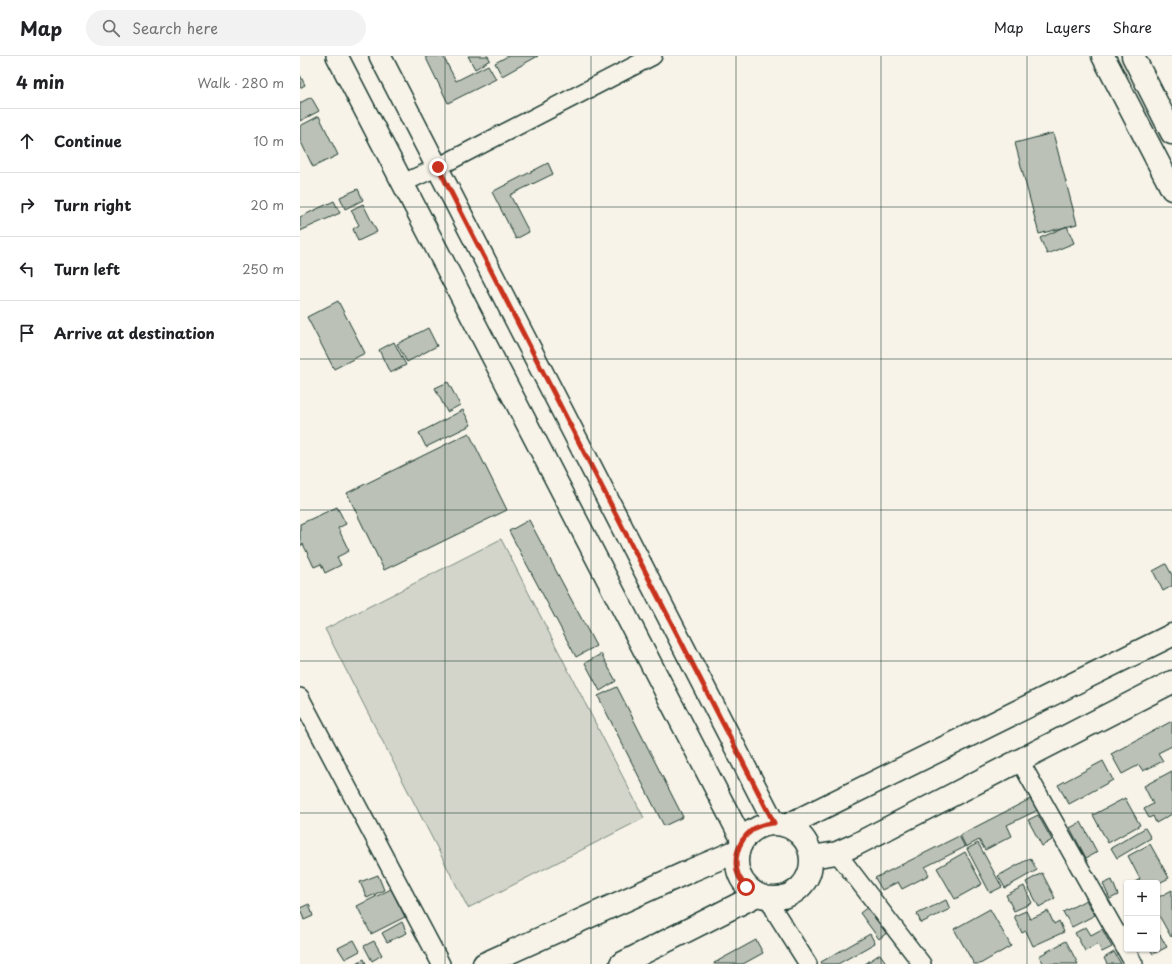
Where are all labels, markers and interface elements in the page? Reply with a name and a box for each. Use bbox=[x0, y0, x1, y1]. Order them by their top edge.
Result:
search box bbox=[86, 10, 366, 46]
text: Map bbox=[20, 14, 62, 42]
text: Search here bbox=[132, 16, 218, 39]
icon: search bbox=[100, 17, 122, 39]
text: Map bbox=[994, 17, 1024, 38]
text: Layers bbox=[1046, 17, 1091, 38]
text: Share bbox=[1113, 17, 1152, 38]
text: 4 min bbox=[16, 69, 64, 95]
text: Walk · 280 m bbox=[197, 73, 284, 92]
text: Continue bbox=[54, 129, 122, 152]
icon: ahead bbox=[16, 130, 38, 152]
text: 10 m bbox=[254, 131, 284, 150]
route end bbox=[429, 158, 447, 176]
text: Turn right bbox=[54, 193, 131, 216]
icon: right bbox=[16, 194, 38, 216]
text: 20 m bbox=[250, 195, 284, 214]
text: Turn left bbox=[54, 257, 120, 280]
icon: left bbox=[16, 258, 38, 280]
text: 250 m bbox=[242, 259, 284, 278]
text: Arrive at destination bbox=[54, 321, 215, 344]
icon: arrive bbox=[16, 322, 38, 344]
route start bbox=[737, 878, 755, 896]
map controls bbox=[1124, 880, 1160, 952]
button: + bbox=[1124, 880, 1160, 916]
button: − bbox=[1124, 916, 1160, 952]

